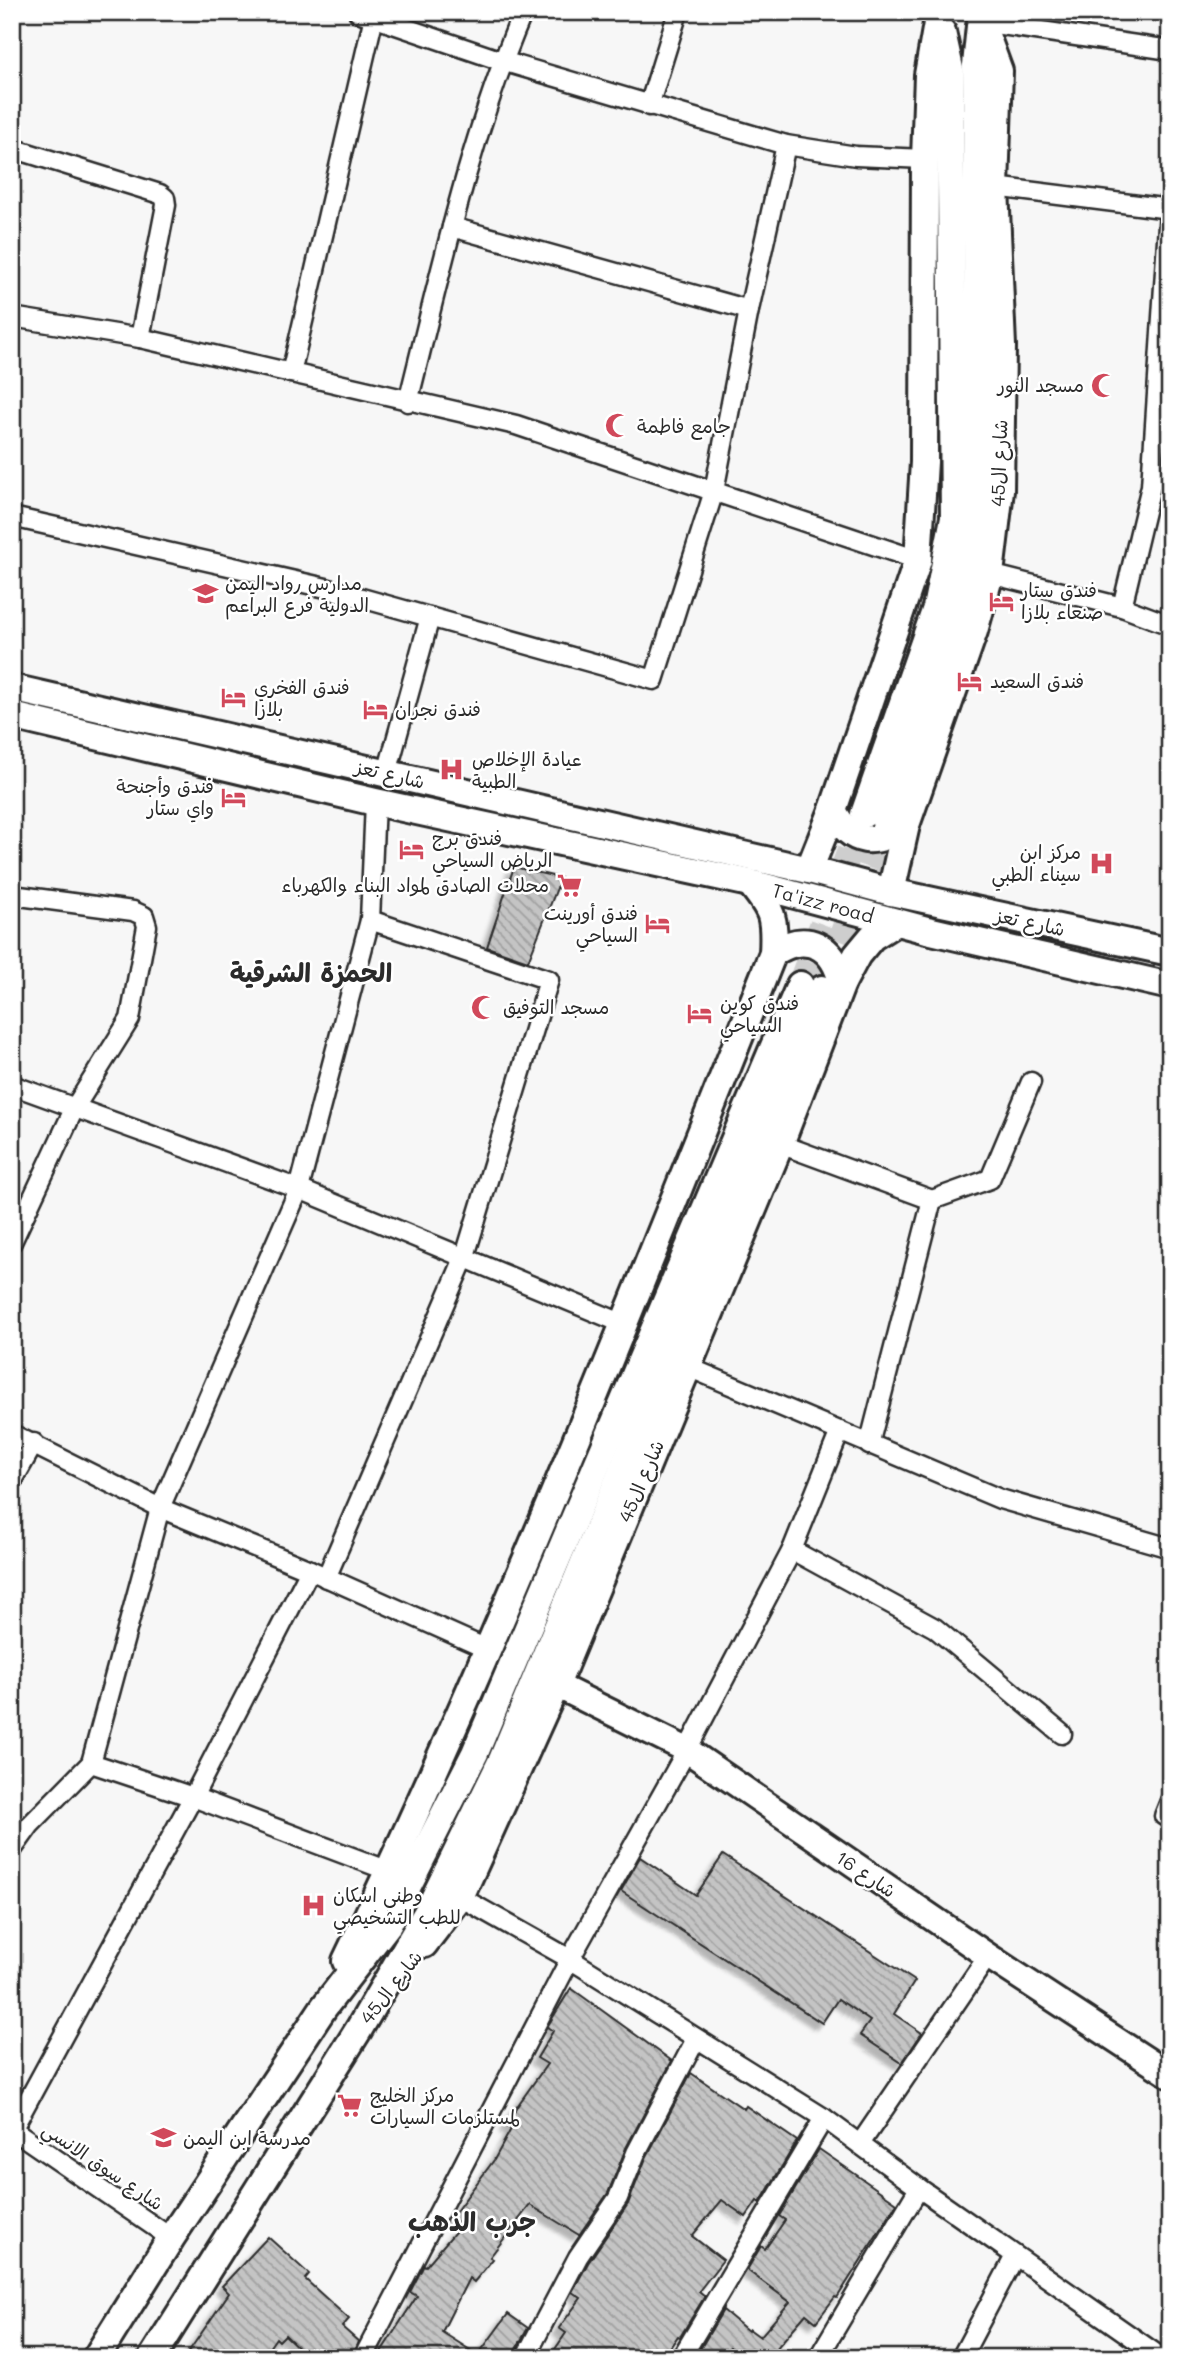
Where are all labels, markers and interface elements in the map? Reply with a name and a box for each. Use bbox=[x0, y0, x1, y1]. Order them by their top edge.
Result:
mosque icon: مسجد النور bbox=[1090, 371, 1118, 399]
place label: مسجد النور bbox=[996, 372, 1084, 398]
mosque icon: جامع فاطمة bbox=[603, 412, 631, 440]
place label: جامع فاطمة bbox=[637, 413, 731, 440]
street label: شارع ال45 bbox=[984, 419, 1015, 507]
place label: مدارس رواد اليمن الدولية فرع البراعم bbox=[225, 570, 369, 620]
place label: فندق ستار صنعاء بلازا bbox=[1019, 577, 1103, 624]
school or university icon: مدارس رواد اليمن الدولية فرع البراعم bbox=[191, 580, 219, 608]
hotel icon: فندق ستار صنعاء بلازا bbox=[987, 587, 1015, 615]
hotel icon: فندق السعيد bbox=[956, 667, 984, 695]
place label: فندق السعيد bbox=[990, 668, 1084, 693]
place label: فندق الفخري بلازا bbox=[254, 674, 350, 721]
hotel icon: فندق الفخري بلازا bbox=[220, 684, 248, 712]
hotel icon: فندق نجران bbox=[361, 695, 389, 723]
place label: فندق نجران bbox=[395, 696, 481, 721]
place label: عيادة الإخلاص الطبية bbox=[472, 746, 582, 793]
street label: شارع تعز bbox=[350, 753, 427, 796]
hospital icon: عيادة الإخلاص الطبية bbox=[438, 756, 466, 784]
place label: فندق وأجنحة واي ستار bbox=[116, 773, 214, 823]
hotel icon: فندق وأجنحة واي ستار bbox=[220, 783, 248, 811]
place label: فندق برج الرياض السياحي bbox=[432, 825, 553, 877]
hotel icon: فندق برج الرياض السياحي bbox=[398, 835, 426, 863]
place label: مركز ابن سيناء الطبي bbox=[992, 839, 1081, 891]
hospital icon: مركز ابن سيناء الطبي bbox=[1087, 849, 1115, 877]
supermarket icon: محلات الصادق لمواد البناء والكهرباء bbox=[555, 871, 583, 899]
place label: محلات الصادق لمواد البناء والكهرباء bbox=[281, 872, 549, 897]
street label: Ta'izz road bbox=[770, 877, 877, 928]
place label: فندق أورينت السياحي bbox=[544, 900, 638, 952]
street label: شارع تعز bbox=[991, 902, 1067, 943]
hotel icon: فندق أورينت السياحي bbox=[644, 910, 672, 938]
district label: الحمزة الشرقية bbox=[230, 955, 392, 989]
place label: فندق كوين السياحي bbox=[720, 990, 799, 1042]
mosque icon: مسجد التوفيق bbox=[469, 993, 497, 1021]
place label: مسجد التوفيق bbox=[503, 994, 609, 1020]
hotel icon: فندق كوين السياحي bbox=[686, 1000, 714, 1028]
street label: شارع ال45 bbox=[612, 1436, 671, 1526]
street label: شارع 16 bbox=[830, 1844, 901, 1904]
place label: وطني اسكان للطب التشخيصي bbox=[333, 1882, 461, 1934]
hospital icon: وطني اسكان للطب التشخيصي bbox=[299, 1892, 327, 1920]
street label: شارع ال45 bbox=[354, 1945, 429, 2030]
place label: مركز الخليج لمستلزمات السيارات bbox=[370, 2082, 520, 2129]
supermarket icon: مركز الخليج لمستلزمات السيارات bbox=[336, 2092, 364, 2120]
street label: شارع سوق الانسي bbox=[35, 2116, 169, 2219]
school or university icon: مدرسة ابن اليمن bbox=[149, 2124, 177, 2152]
place label: مدرسة ابن اليمن bbox=[183, 2125, 311, 2150]
district label: جرب الذهب bbox=[408, 2204, 536, 2238]

